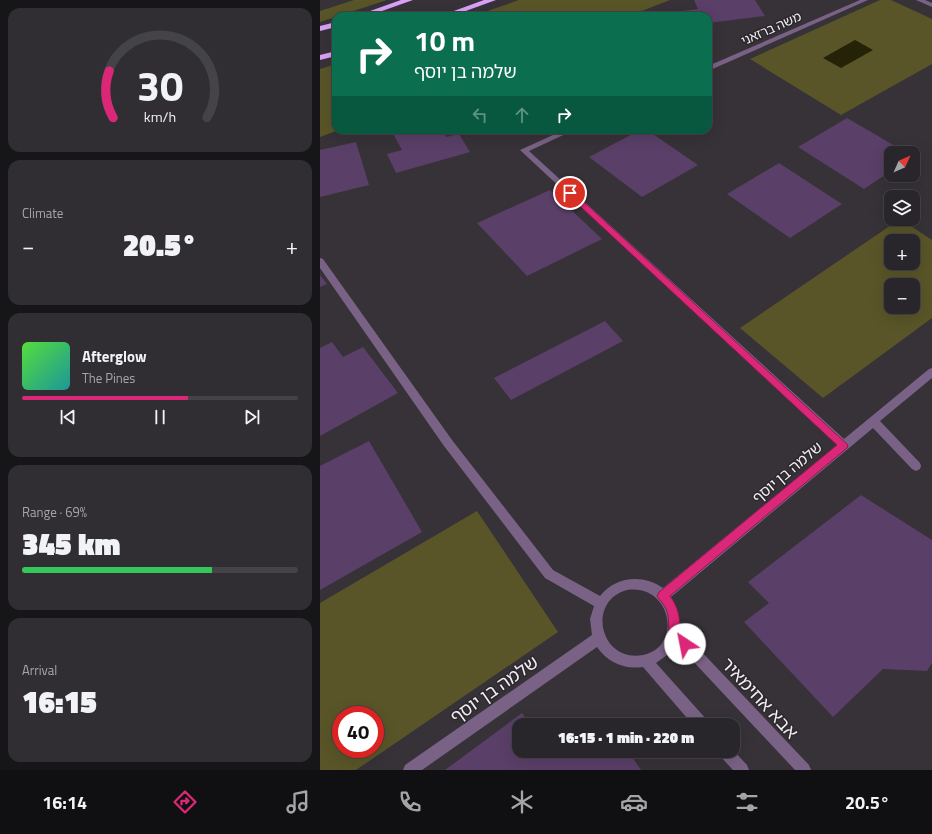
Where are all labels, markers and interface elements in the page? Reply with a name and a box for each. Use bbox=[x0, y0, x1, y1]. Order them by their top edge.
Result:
street label: משה ברזאני bbox=[738, 6, 805, 50]
text: 10 m bbox=[414, 19, 475, 62]
icon: right bbox=[348, 28, 400, 80]
text: 30 bbox=[137, 54, 183, 117]
text: שלמה בן יוסף bbox=[414, 58, 517, 85]
icon: left bbox=[469, 104, 491, 126]
icon: ahead bbox=[511, 104, 533, 126]
icon: right bbox=[553, 104, 575, 126]
text: km/h bbox=[144, 106, 176, 128]
north arrow bbox=[884, 146, 920, 182]
map controls bbox=[884, 146, 920, 314]
pin bbox=[553, 176, 587, 210]
icon: arrive bbox=[559, 182, 581, 204]
button: layers bbox=[884, 190, 920, 226]
text: Climate bbox=[22, 203, 63, 223]
text: 20.5° bbox=[123, 222, 197, 268]
text: − bbox=[22, 229, 34, 263]
text: + bbox=[286, 229, 298, 263]
button: + bbox=[884, 234, 920, 270]
button: − bbox=[884, 278, 920, 314]
text: Afterglow bbox=[82, 345, 147, 368]
text: The Pines bbox=[82, 368, 135, 388]
icon: previous bbox=[57, 406, 79, 428]
icon: pause bbox=[149, 406, 171, 428]
icon: next bbox=[241, 406, 263, 428]
street label: שלמה בן יוסף bbox=[747, 436, 827, 508]
text: Range · 69% bbox=[22, 502, 87, 522]
text: 345 km bbox=[22, 521, 120, 567]
position arrow bbox=[664, 623, 706, 665]
street label: שלמה בן יוסף bbox=[444, 649, 544, 729]
street label: אבא אחימאיר bbox=[715, 651, 805, 745]
text: Arrival bbox=[22, 660, 57, 680]
text: 16:15 bbox=[22, 679, 97, 725]
speed limit sign: 40 bbox=[332, 706, 384, 758]
text: 16:15 · 1 min · 220 m bbox=[558, 726, 694, 749]
icon: directions bbox=[171, 788, 199, 816]
icon: music bbox=[284, 788, 312, 816]
icon: phone bbox=[396, 788, 424, 816]
icon: climate bbox=[508, 788, 536, 816]
icon: car bbox=[620, 788, 648, 816]
icon: filters bbox=[733, 788, 761, 816]
text: 16:14 bbox=[42, 789, 87, 816]
text: 20.5° bbox=[845, 789, 890, 816]

